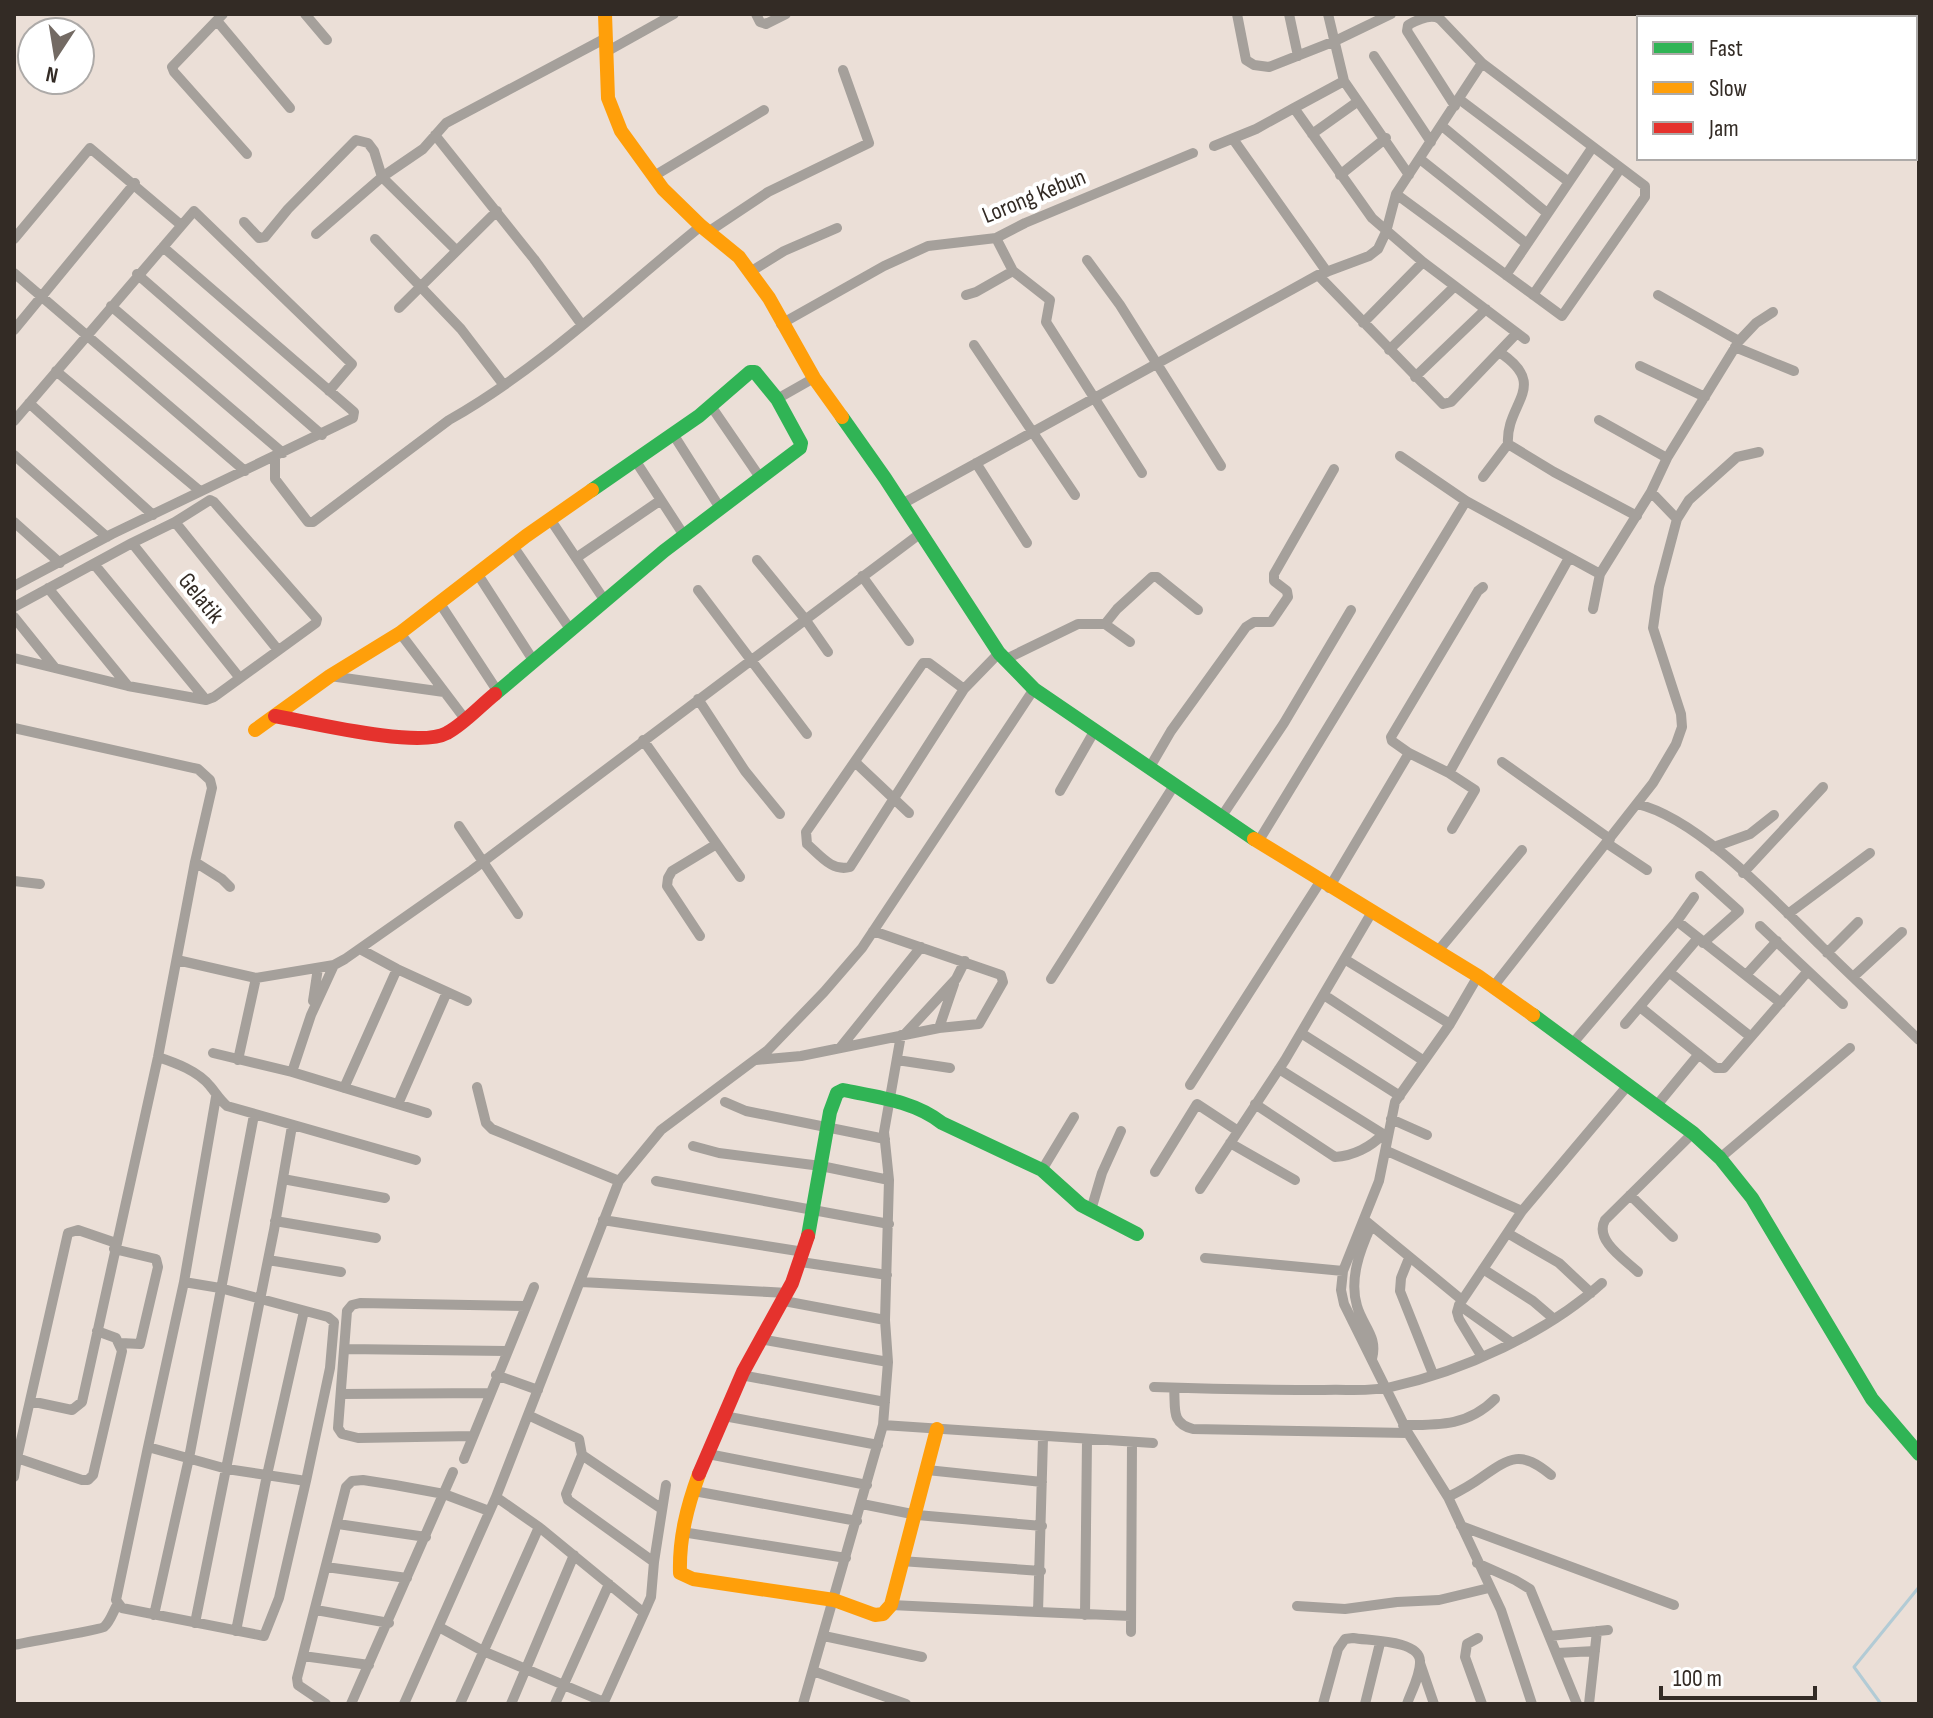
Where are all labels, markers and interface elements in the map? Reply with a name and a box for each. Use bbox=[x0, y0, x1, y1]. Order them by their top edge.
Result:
north arrow bbox=[16, 16, 96, 96]
legend bbox=[1637, 16, 1917, 160]
text: Fast bbox=[1709, 34, 1743, 63]
text: N bbox=[44, 60, 61, 89]
text: Slow bbox=[1709, 74, 1747, 103]
text: Jam bbox=[1708, 114, 1739, 143]
street label: Lorong Kebun bbox=[978, 162, 1090, 230]
street label: Gelatik bbox=[172, 567, 230, 629]
scale bar bbox=[1661, 1650, 1815, 1700]
text: 100 m bbox=[1673, 1664, 1722, 1693]

